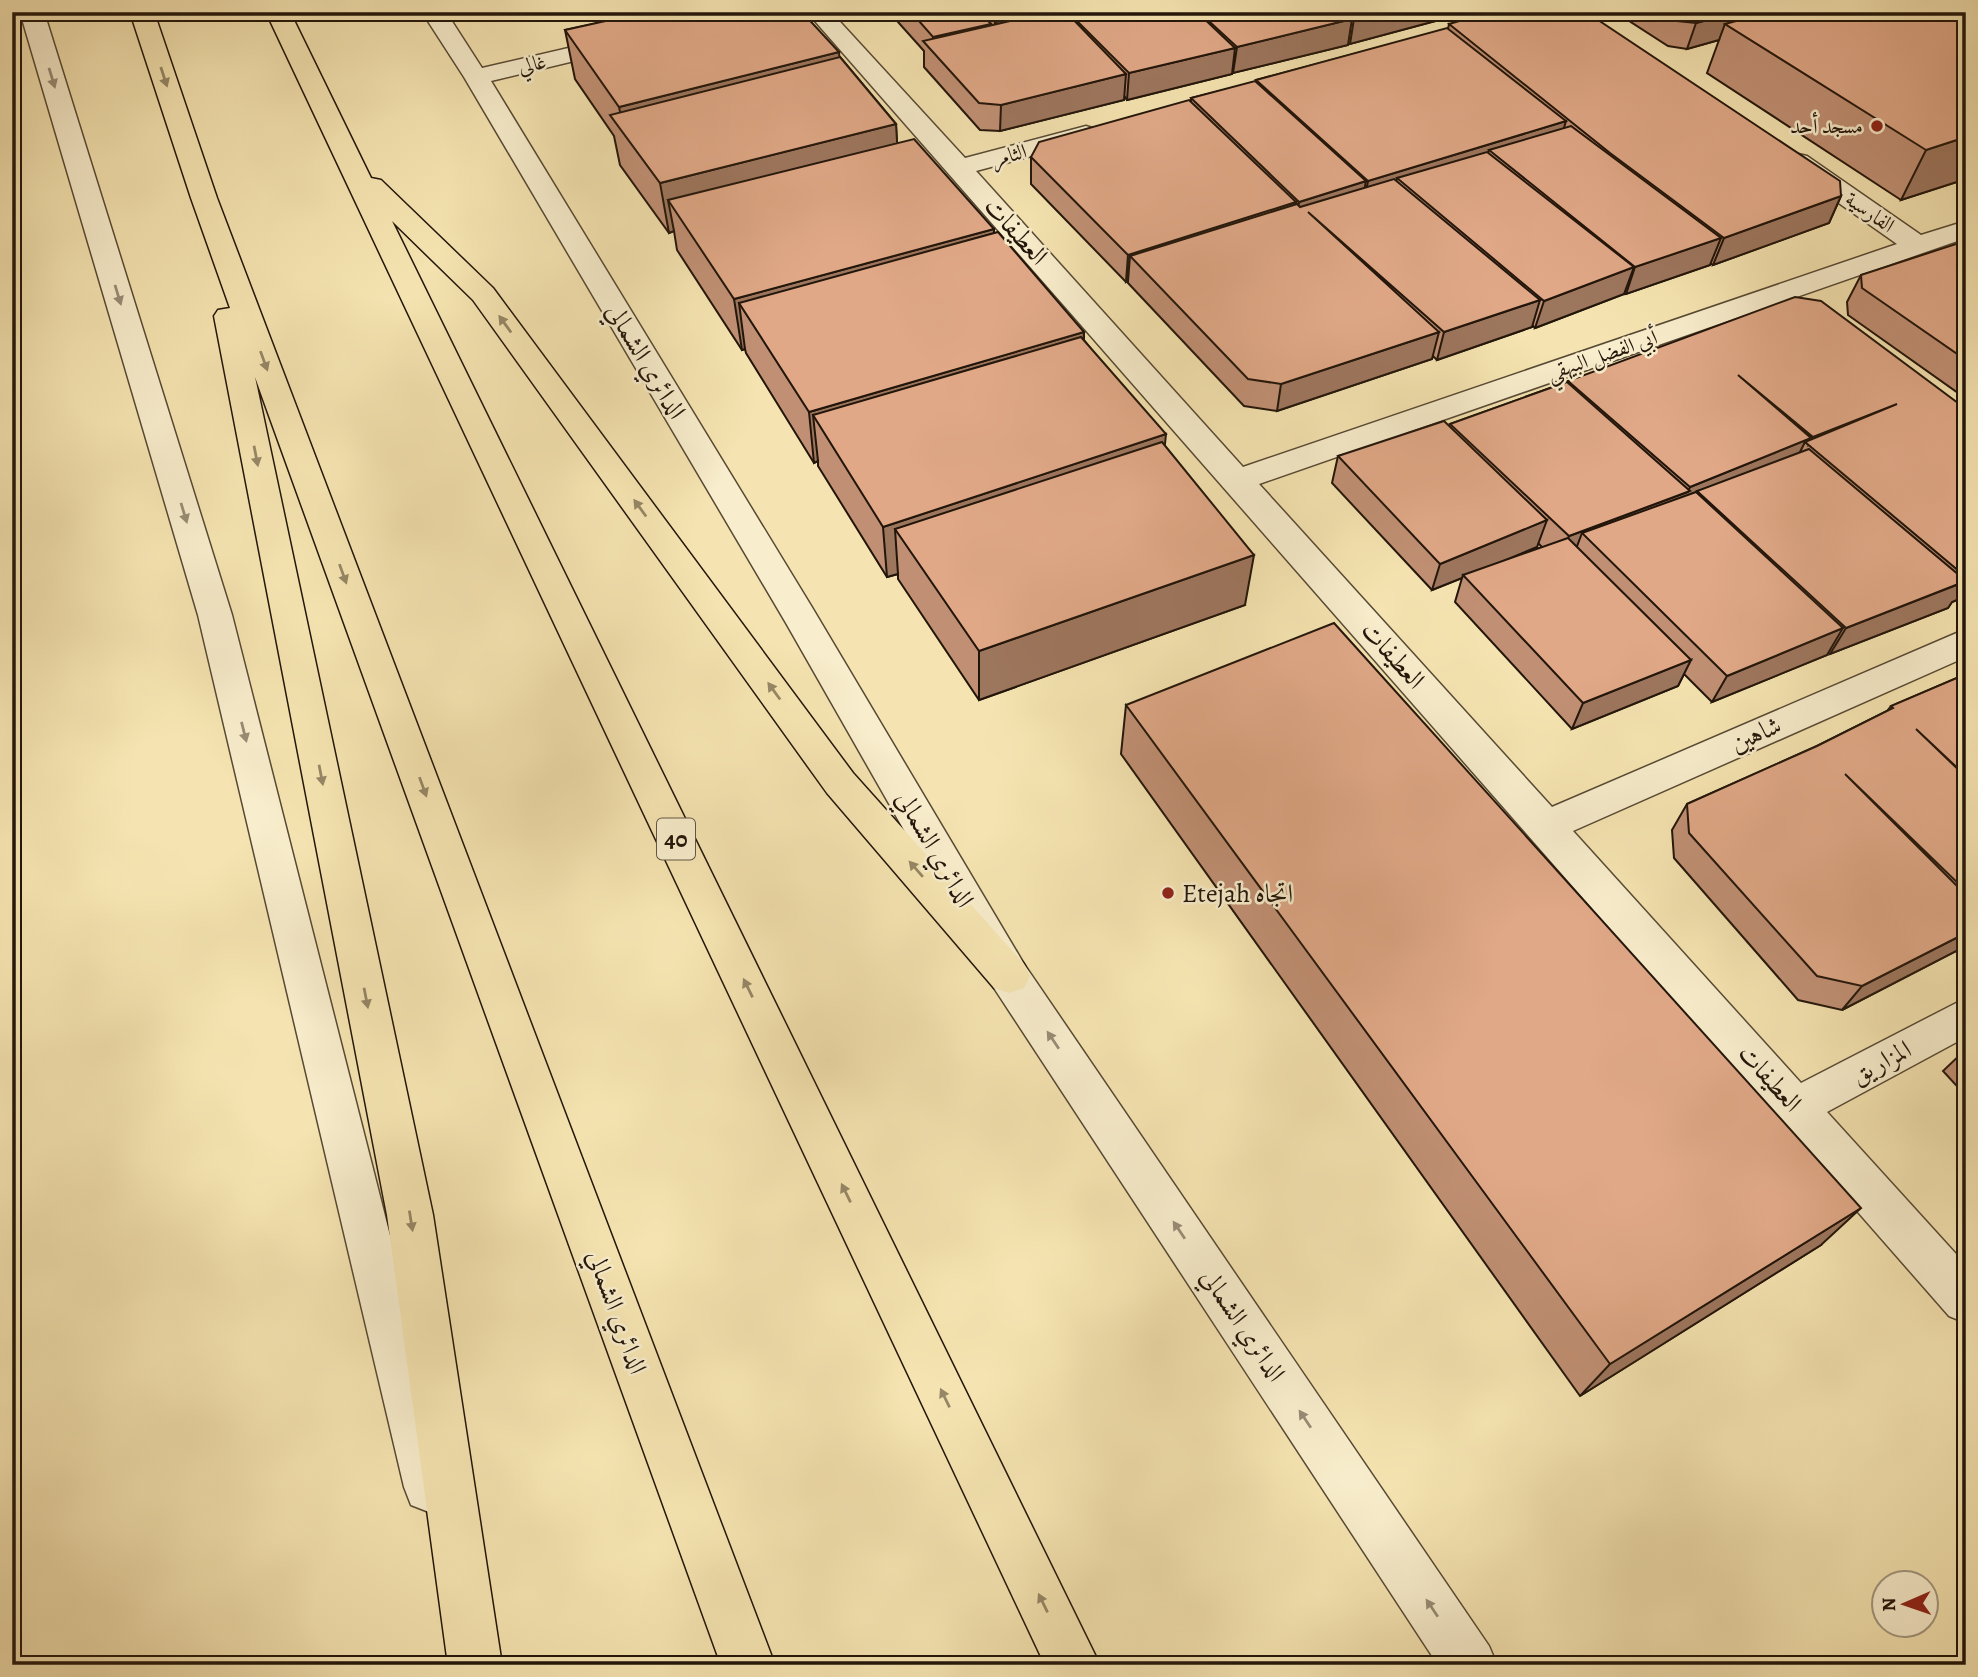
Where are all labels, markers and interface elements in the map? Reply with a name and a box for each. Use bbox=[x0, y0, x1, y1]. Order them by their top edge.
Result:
street label: غالي bbox=[515, 47, 550, 84]
one-way arrow bbox=[48, 67, 58, 88]
one-way arrow bbox=[159, 67, 169, 88]
place label: مسجد أحد bbox=[1790, 111, 1863, 140]
marker: مسجد أحد bbox=[1869, 118, 1885, 134]
street label: الثامر bbox=[988, 137, 1030, 174]
street label: الفارسية bbox=[1840, 185, 1900, 239]
street label: العطيفات bbox=[976, 189, 1056, 273]
one-way arrow bbox=[114, 285, 124, 306]
street label: الدائري الشمالي bbox=[594, 296, 694, 428]
one-way arrow bbox=[499, 315, 513, 333]
street label: أبي الفضل البيهقي bbox=[1543, 322, 1663, 393]
one-way arrow bbox=[259, 350, 270, 371]
one-way arrow bbox=[251, 445, 262, 467]
one-way arrow bbox=[633, 498, 647, 517]
one-way arrow bbox=[180, 503, 190, 524]
one-way arrow bbox=[338, 563, 349, 584]
street label: العطيفات bbox=[1353, 613, 1433, 697]
one-way arrow bbox=[768, 682, 782, 700]
street label: شاهين bbox=[1725, 707, 1787, 761]
one-way arrow bbox=[239, 721, 250, 743]
one-way arrow bbox=[316, 764, 327, 786]
one-way arrow bbox=[417, 777, 428, 798]
street label: الدائري الشمالي bbox=[884, 784, 983, 916]
road number: 40 bbox=[657, 818, 695, 860]
one-way arrow bbox=[908, 860, 924, 878]
place label: Etejah اتجاه bbox=[1182, 876, 1293, 911]
marker: Etejah اتجاه bbox=[1160, 885, 1176, 901]
one-way arrow bbox=[742, 978, 753, 998]
one-way arrow bbox=[361, 987, 372, 1009]
one-way arrow bbox=[1047, 1031, 1060, 1050]
street label: المزاريق bbox=[1845, 1032, 1917, 1092]
street label: العطيفات bbox=[1730, 1036, 1810, 1120]
one-way arrow bbox=[840, 1183, 852, 1203]
one-way arrow bbox=[406, 1211, 417, 1233]
one-way arrow bbox=[1173, 1220, 1186, 1239]
street label: الدائري الشمالي bbox=[575, 1245, 656, 1380]
street label: الدائري الشمالي bbox=[1189, 1261, 1294, 1391]
one-way arrow bbox=[939, 1388, 950, 1408]
one-way arrow bbox=[1299, 1409, 1312, 1429]
north arrow bbox=[1870, 1568, 1940, 1638]
one-way arrow bbox=[1038, 1593, 1049, 1613]
text: N bbox=[1876, 1597, 1902, 1612]
one-way arrow bbox=[1425, 1599, 1439, 1617]

